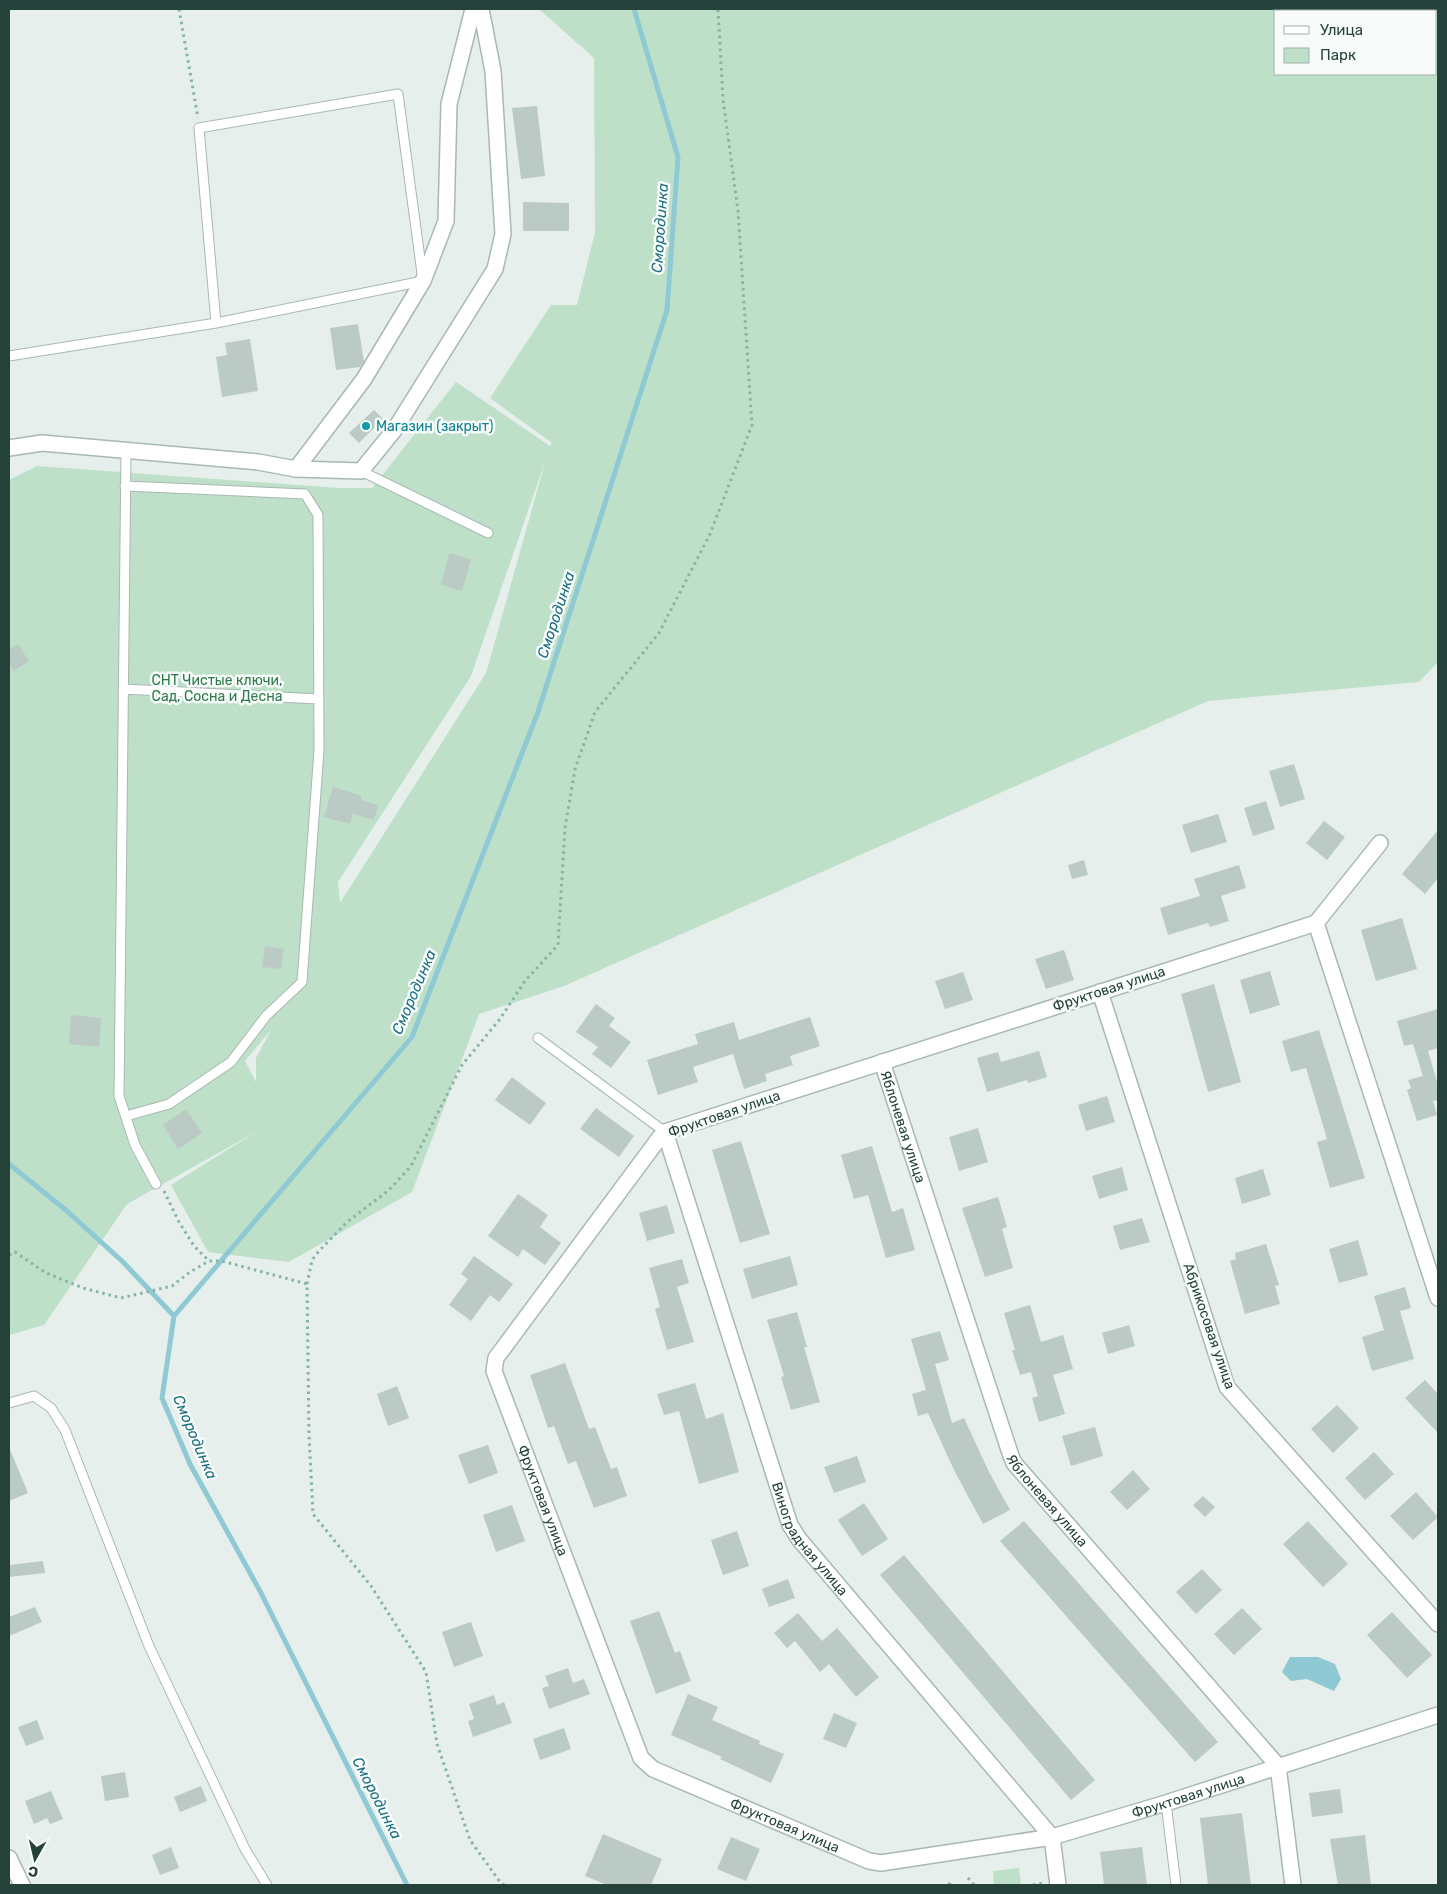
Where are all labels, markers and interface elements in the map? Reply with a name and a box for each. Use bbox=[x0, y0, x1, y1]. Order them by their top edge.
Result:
legend bbox=[1274, 10, 1437, 75]
text: Улица bbox=[1320, 21, 1363, 39]
text: Парк bbox=[1320, 46, 1356, 64]
water label: Смородинка bbox=[648, 182, 672, 274]
place label: Магазин (закрыт) bbox=[376, 418, 494, 435]
marker: Магазин (закрыт) bbox=[360, 420, 372, 432]
water label: Смородинка bbox=[534, 569, 579, 661]
park label: СНТ Чистые ключи, Сад, Сосна и Десна bbox=[151, 672, 283, 705]
water label: Смородинка bbox=[388, 947, 440, 1037]
street label: Фруктовая улица bbox=[1051, 963, 1167, 1015]
street label: Яблоневая улица bbox=[877, 1068, 929, 1185]
street label: Фруктовая улица bbox=[666, 1087, 782, 1141]
street label: Абрикосовая улица bbox=[1179, 1261, 1239, 1391]
water label: Смородинка bbox=[169, 1392, 221, 1482]
street label: Фруктовая улица bbox=[514, 1442, 572, 1558]
street label: Яблоневая улица bbox=[1003, 1452, 1092, 1550]
street label: Виноградная улица bbox=[768, 1480, 852, 1599]
water label: Смородинка bbox=[349, 1754, 406, 1842]
street label: Фруктовая улица bbox=[1130, 1770, 1247, 1821]
street label: Фруктовая улица bbox=[727, 1794, 842, 1856]
north arrow bbox=[10, 1834, 60, 1884]
text: С bbox=[27, 1862, 39, 1880]

